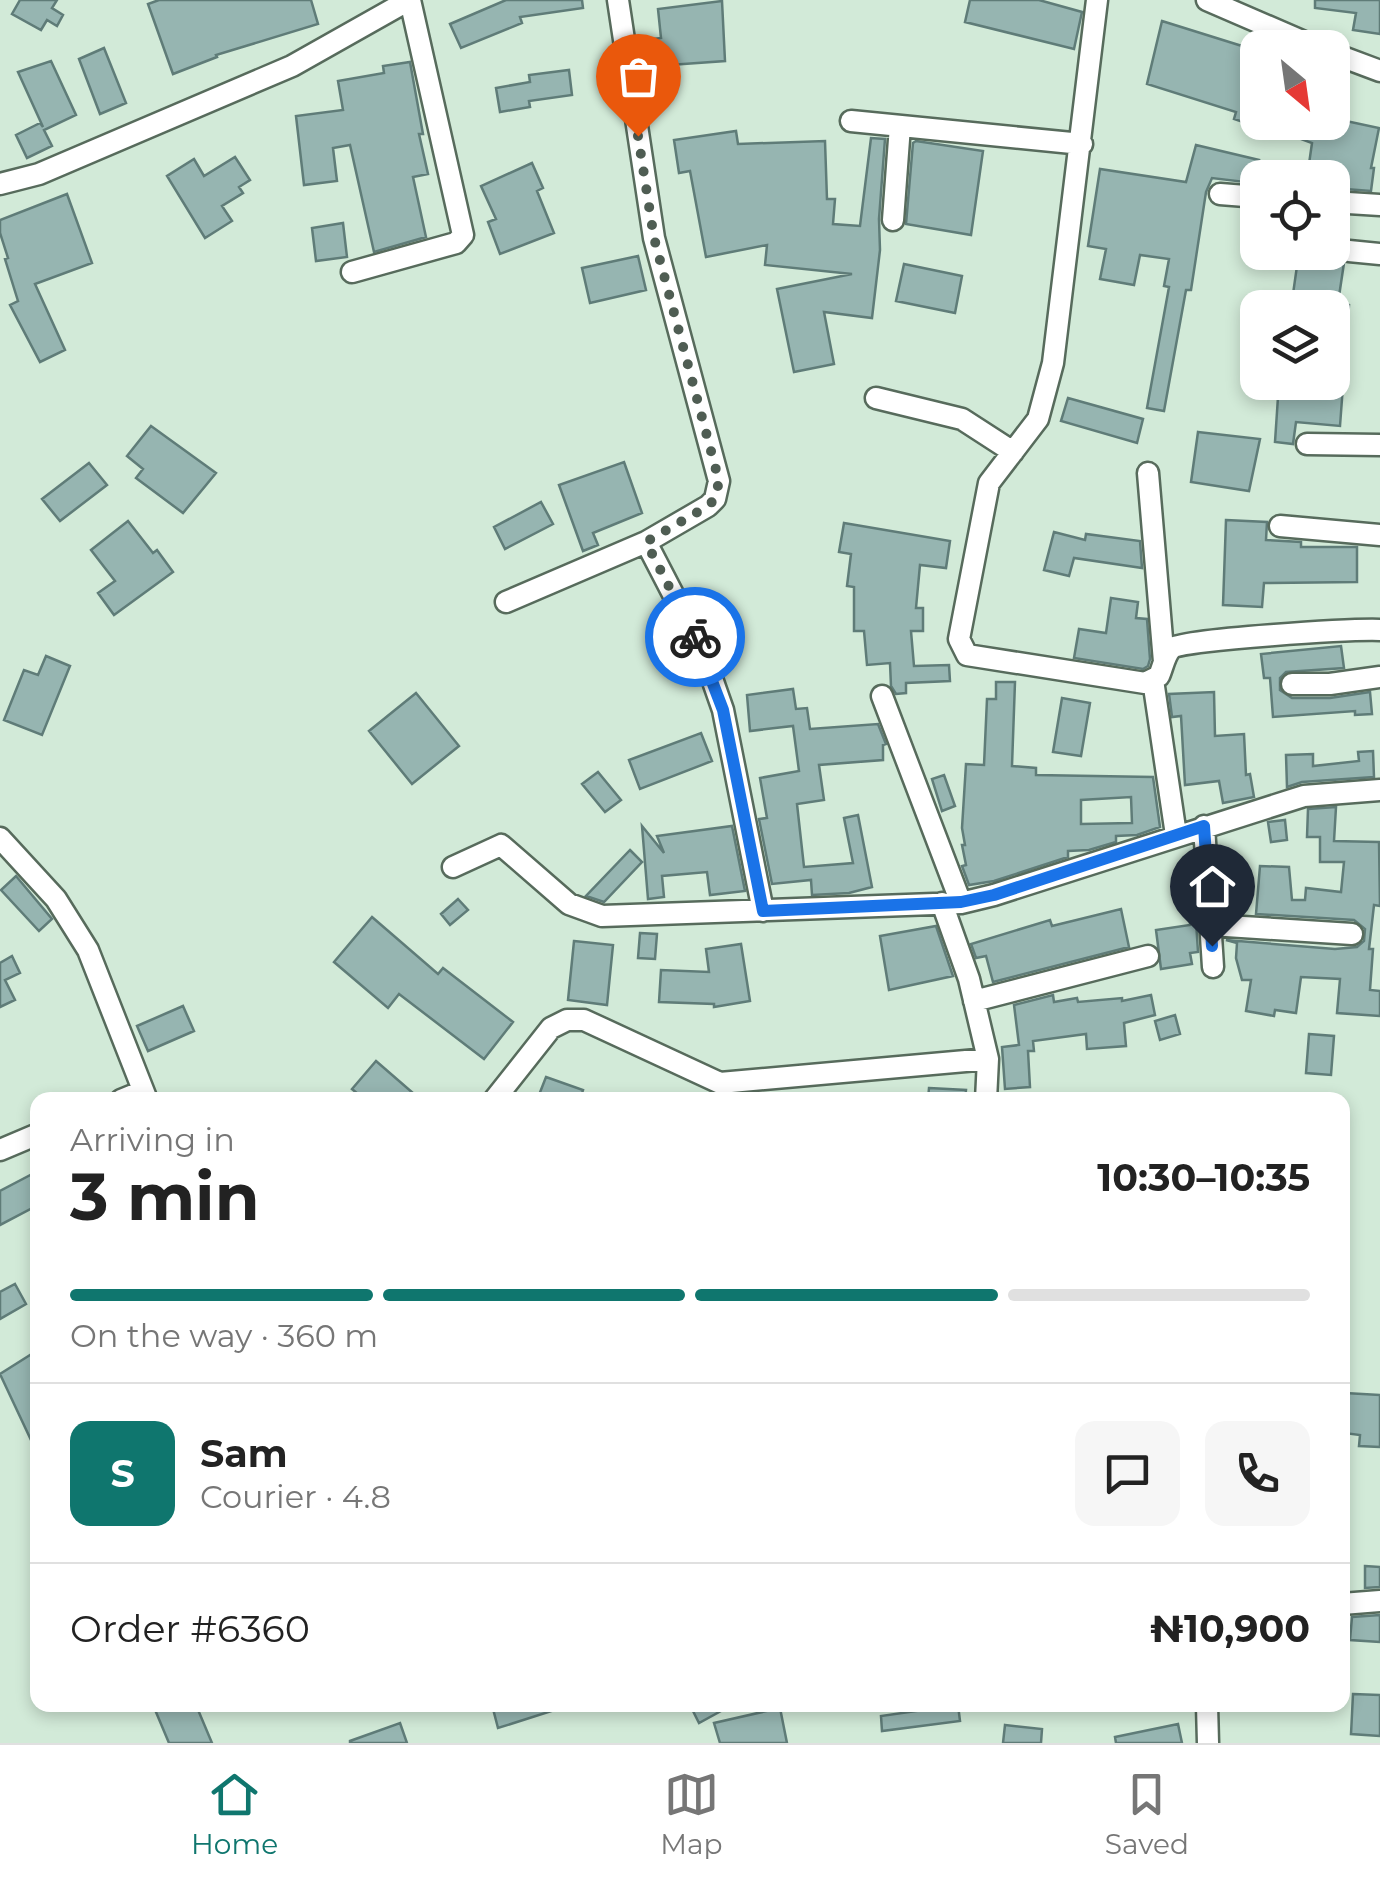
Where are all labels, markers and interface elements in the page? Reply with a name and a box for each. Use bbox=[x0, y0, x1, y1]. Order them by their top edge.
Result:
north arrow bbox=[1240, 30, 1350, 140]
map controls bbox=[1240, 30, 1350, 400]
pin bbox=[596, 34, 681, 137]
icon: bag bbox=[611, 49, 666, 104]
button: locate bbox=[1240, 160, 1350, 270]
button: layers bbox=[1240, 290, 1350, 400]
courier bbox=[645, 587, 745, 687]
icon: bike bbox=[668, 610, 723, 665]
pin bbox=[1170, 844, 1255, 947]
icon: home bbox=[1185, 859, 1240, 914]
text: Arriving in bbox=[70, 1120, 235, 1159]
text: 10:30–10:35 bbox=[1097, 1154, 1310, 1201]
text: 3 min bbox=[70, 1157, 260, 1236]
text: On the way · 360 m bbox=[70, 1316, 378, 1355]
button: chat bbox=[1075, 1421, 1180, 1526]
button: phone bbox=[1205, 1421, 1310, 1526]
text: Sam bbox=[200, 1430, 288, 1477]
text: S bbox=[110, 1450, 135, 1497]
text: Courier · 4.8 bbox=[200, 1477, 391, 1516]
text: Order #6360 bbox=[70, 1605, 310, 1652]
text: ₦10,900 bbox=[1150, 1605, 1310, 1652]
tab: Home bbox=[191, 1767, 278, 1861]
tab: Map bbox=[660, 1767, 723, 1861]
tab: Saved bbox=[1105, 1767, 1189, 1861]

